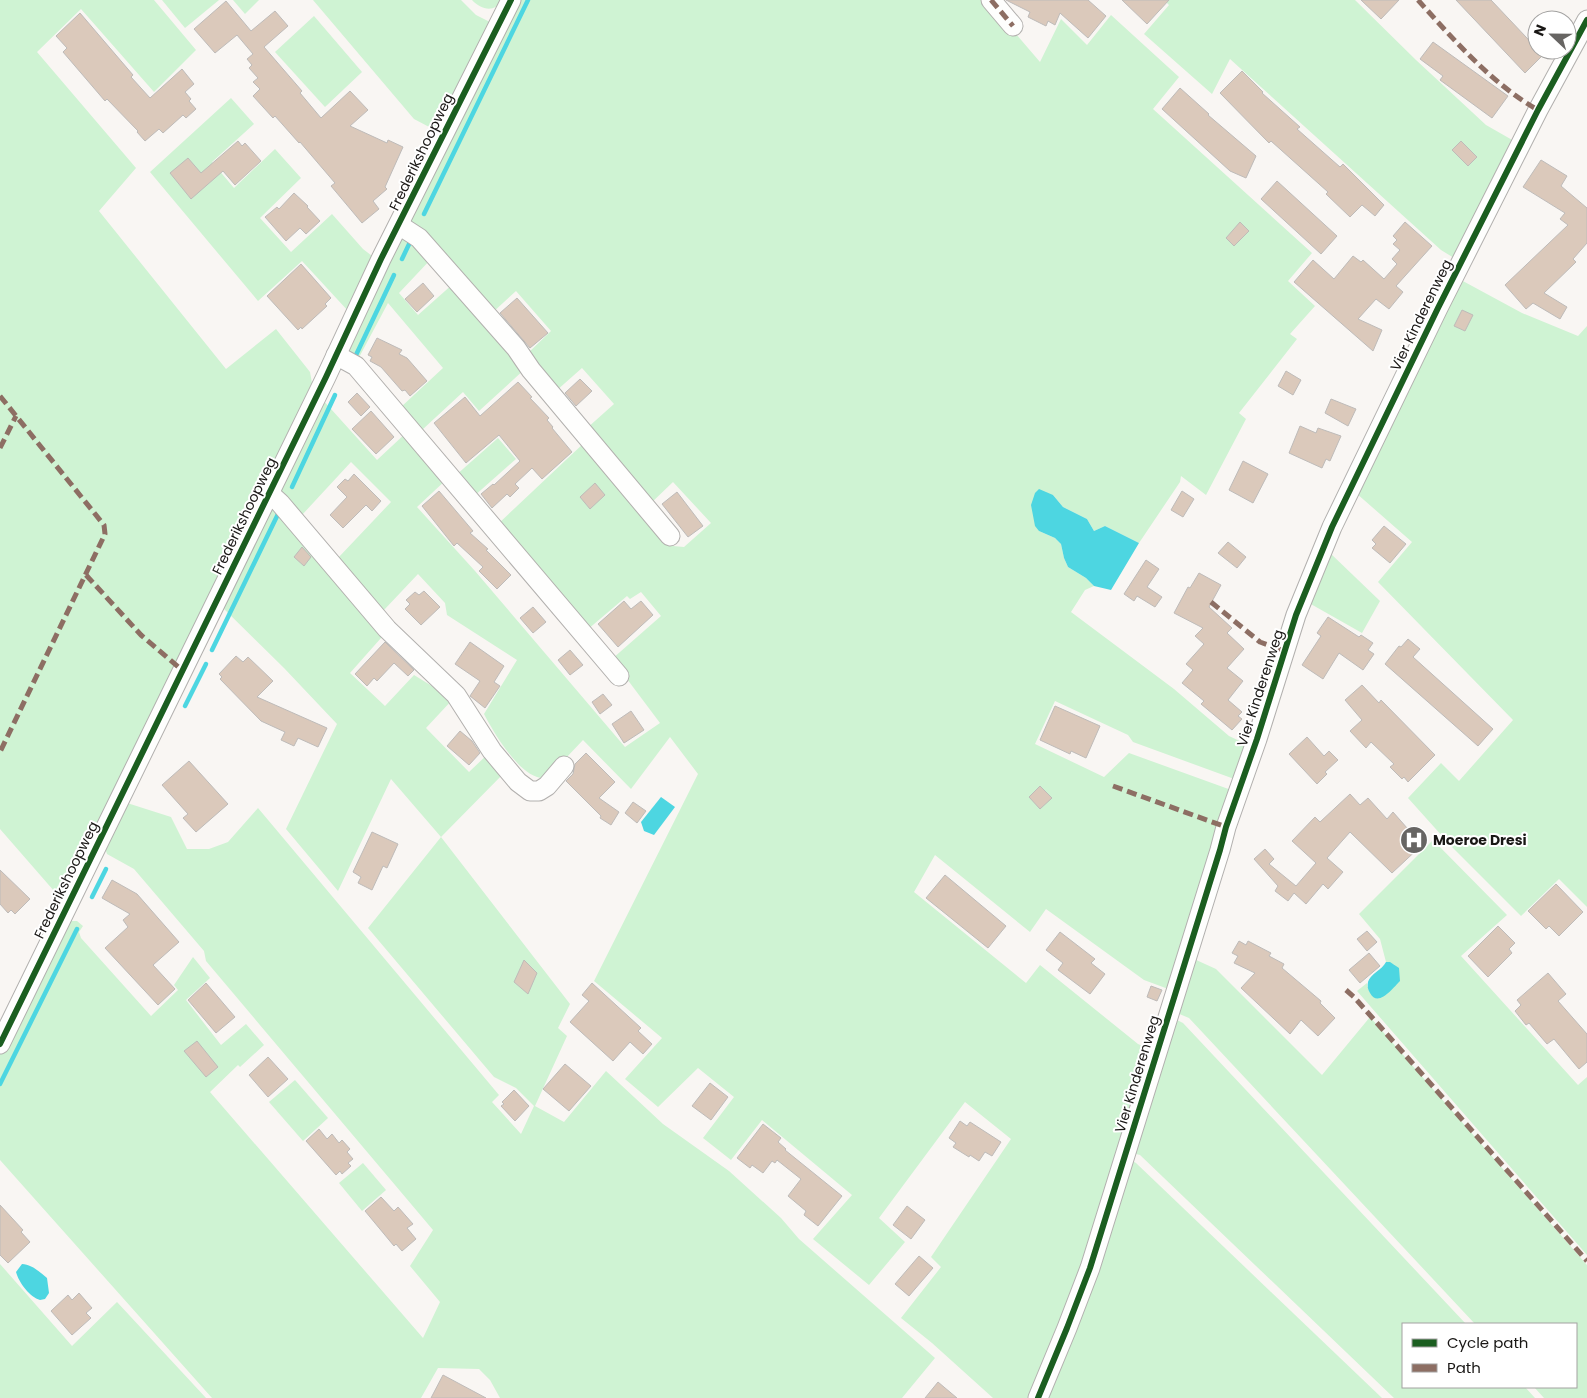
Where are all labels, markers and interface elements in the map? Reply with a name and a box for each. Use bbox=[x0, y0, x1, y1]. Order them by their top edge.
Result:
north arrow bbox=[1527, 10, 1577, 60]
text: N bbox=[1529, 22, 1551, 39]
street label: Frederikshoopweg bbox=[384, 90, 458, 214]
street label: Vier Kinderenweg bbox=[1385, 256, 1457, 374]
street label: Frederikshoopweg bbox=[207, 454, 281, 578]
street label: Vier Kinderenweg bbox=[1232, 627, 1288, 749]
street label: Frederikshoopweg bbox=[29, 818, 103, 942]
hospital icon: Moeroe Dresi bbox=[1399, 825, 1429, 855]
place label: Moeroe Dresi bbox=[1433, 830, 1527, 850]
street label: Vier Kinderenweg bbox=[1110, 1013, 1164, 1135]
legend bbox=[1402, 1323, 1577, 1388]
text: Cycle path bbox=[1447, 1332, 1528, 1353]
text: Path bbox=[1447, 1357, 1481, 1378]

